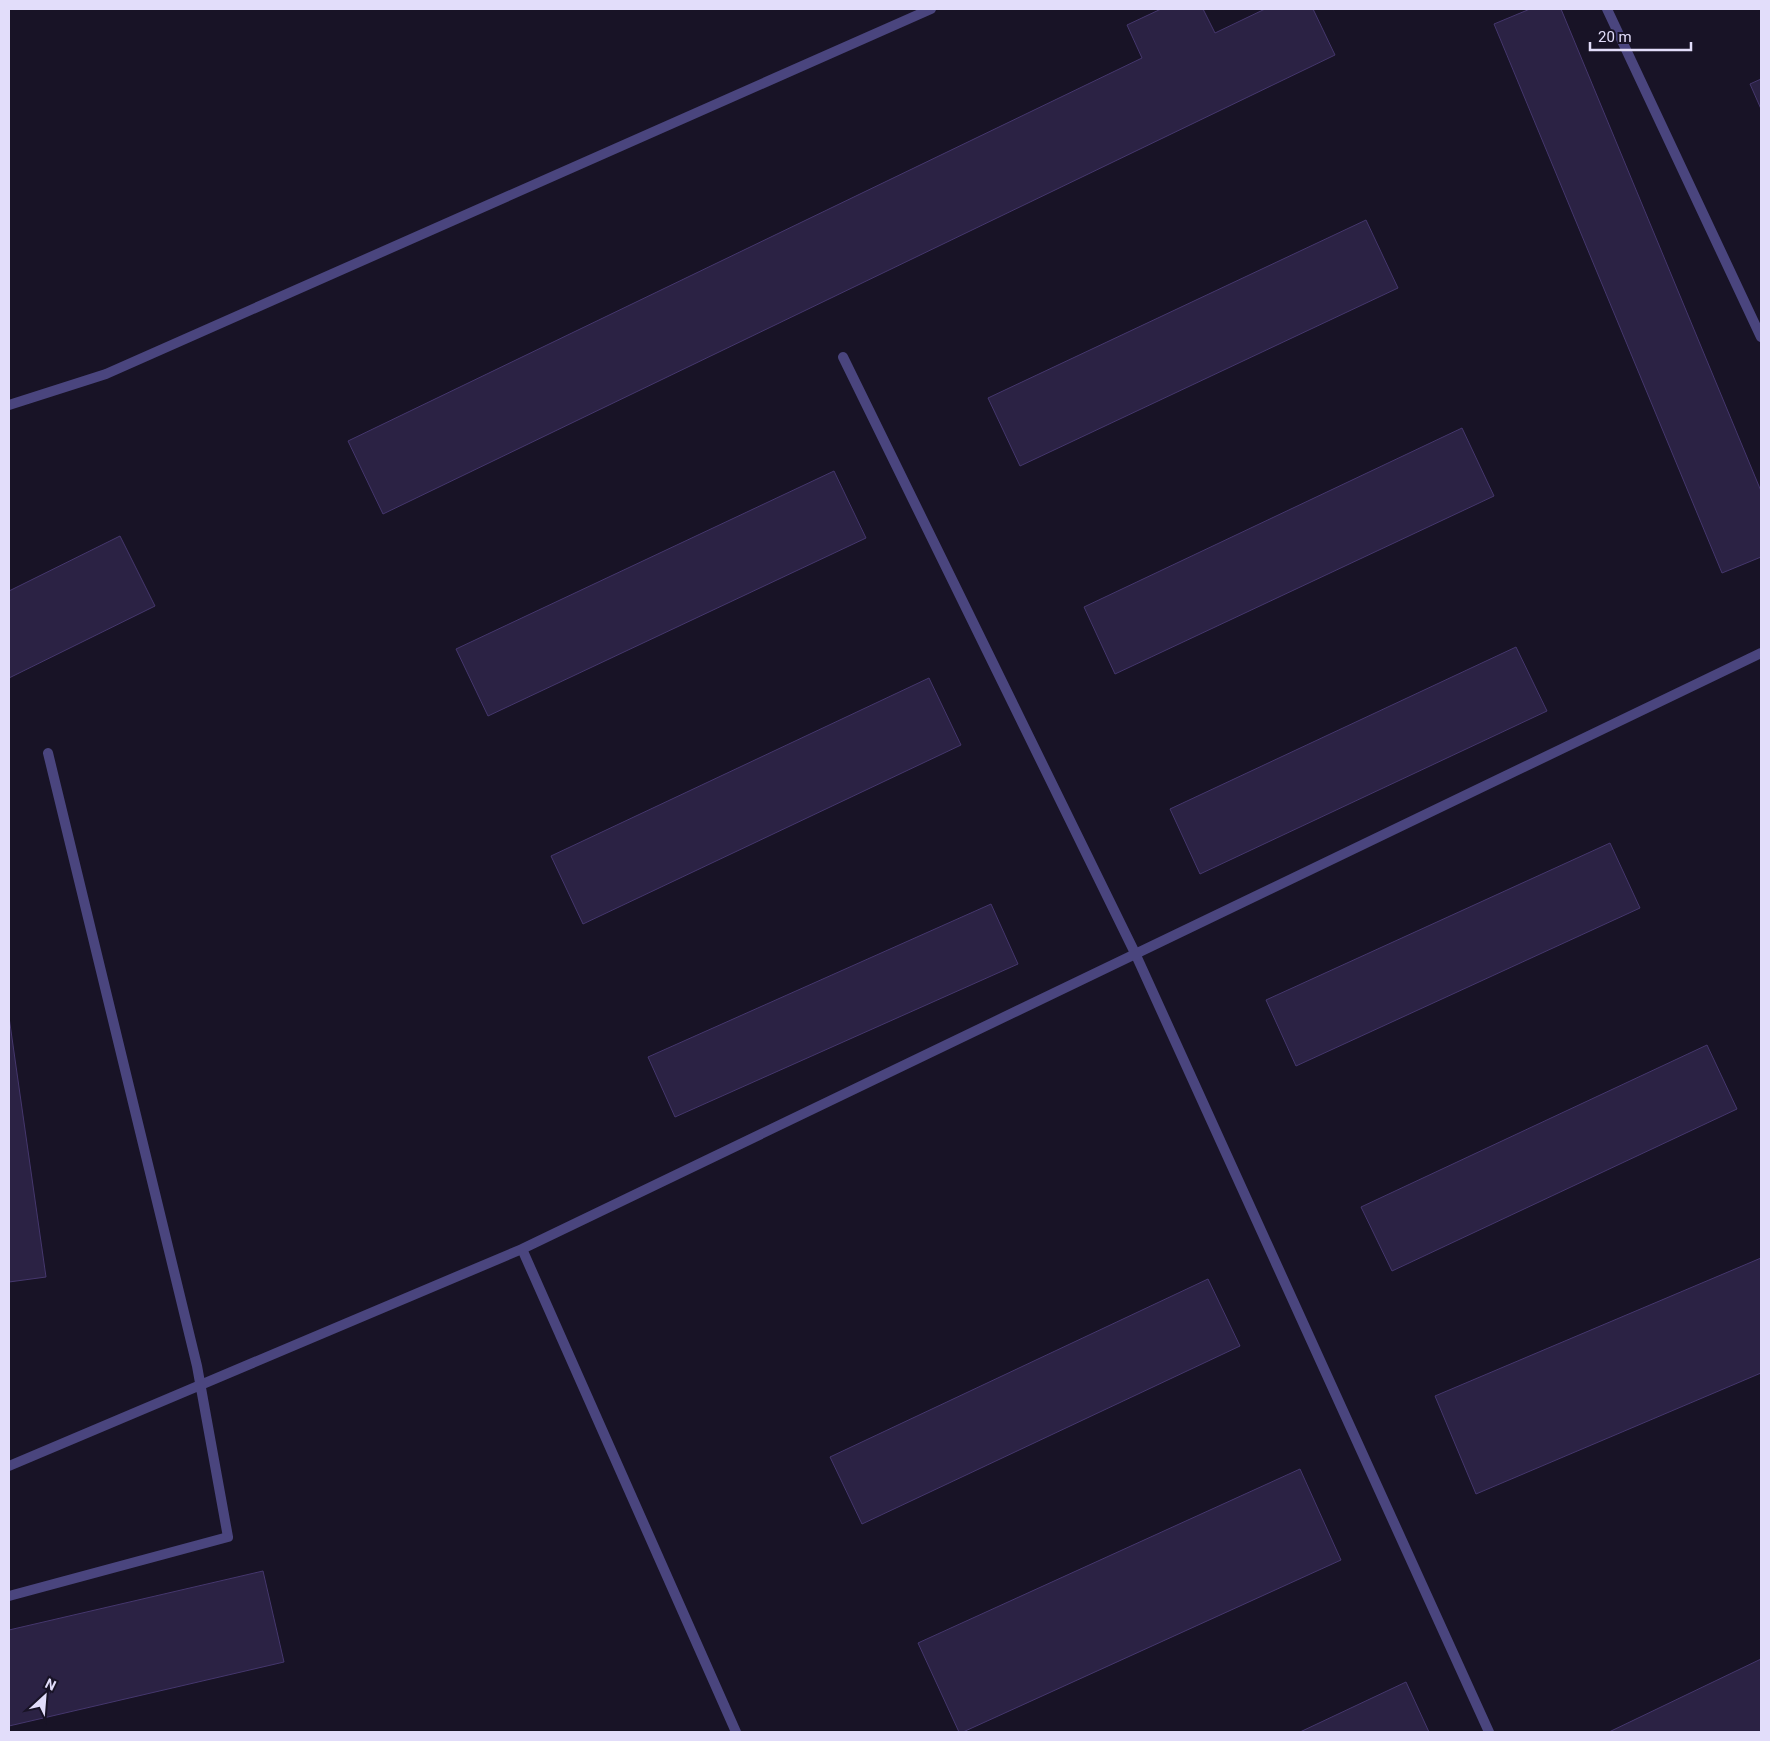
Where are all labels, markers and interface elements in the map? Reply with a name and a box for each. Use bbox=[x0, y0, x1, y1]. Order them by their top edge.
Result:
scale bar bbox=[1590, 20, 1691, 52]
text: 20 m bbox=[1598, 28, 1632, 46]
north arrow bbox=[20, 1671, 70, 1721]
text: N bbox=[43, 1675, 59, 1694]

